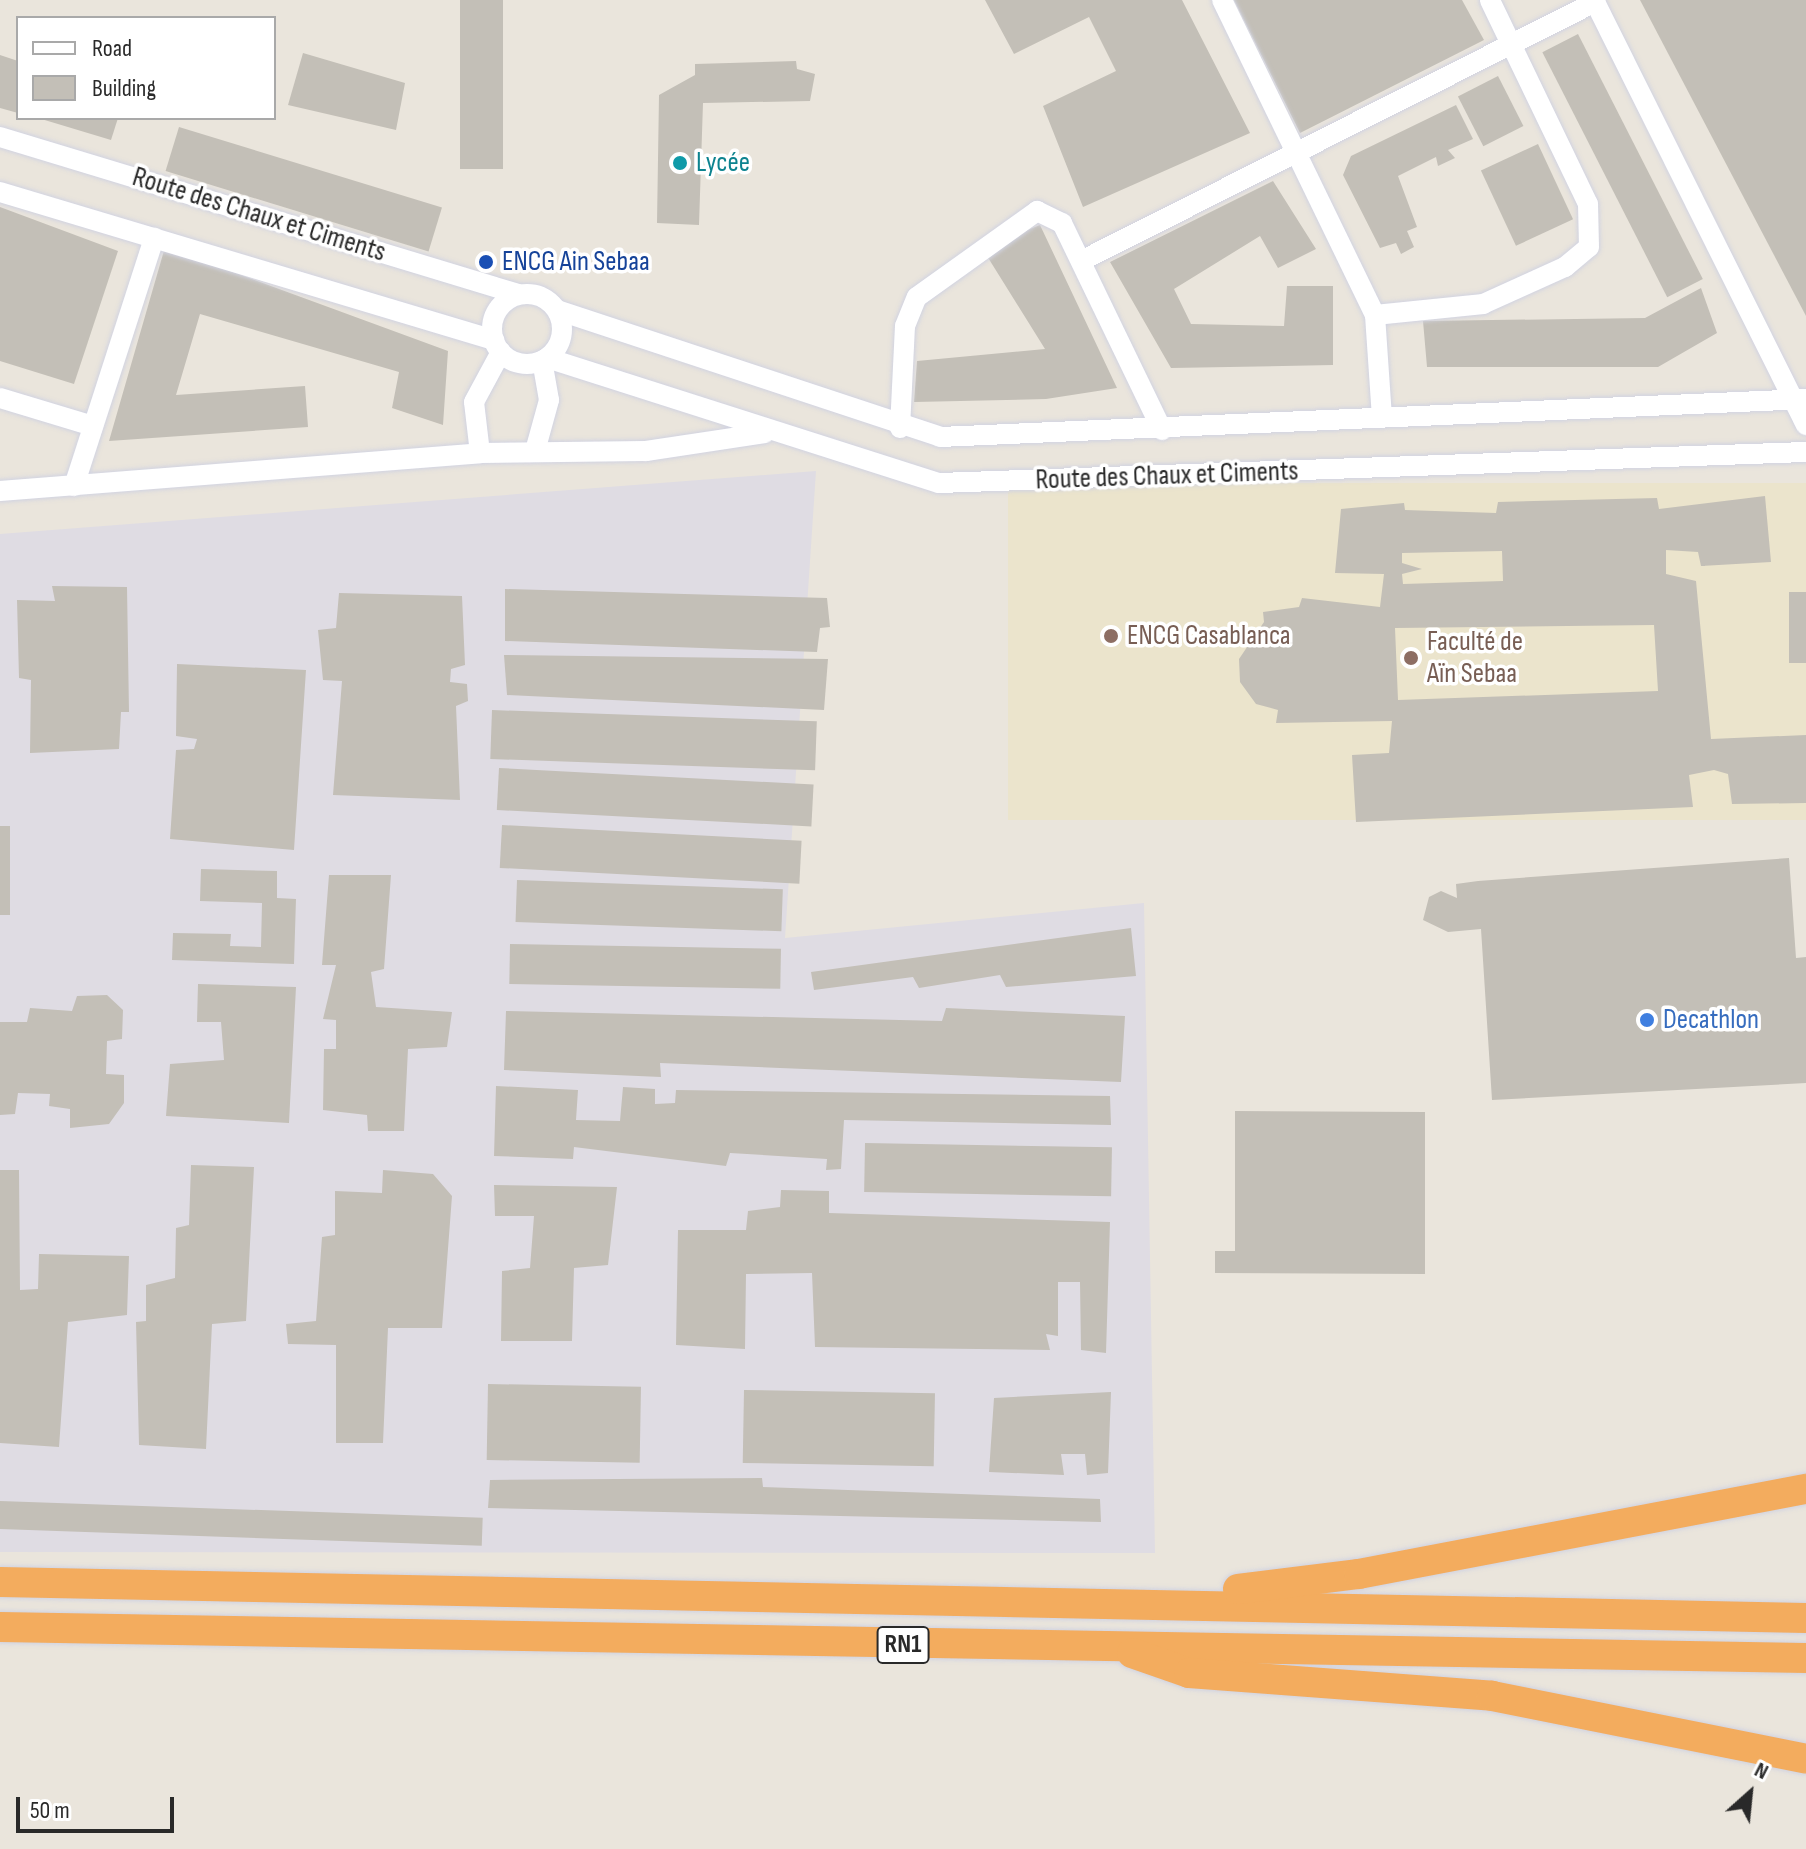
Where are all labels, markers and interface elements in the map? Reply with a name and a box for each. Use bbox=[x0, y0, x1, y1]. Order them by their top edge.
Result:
legend bbox=[16, 16, 276, 120]
text: Road bbox=[92, 34, 132, 63]
text: Building bbox=[92, 74, 156, 103]
place label: Lycée bbox=[696, 146, 750, 180]
marker: Lycée bbox=[671, 154, 689, 172]
street label: Route des Chaux et Ciments bbox=[128, 160, 390, 270]
place label: ENCG Ain Sebaa bbox=[502, 245, 650, 279]
marker: ENCG Ain Sebaa bbox=[477, 253, 495, 271]
street label: Route des Chaux et Ciments bbox=[1035, 455, 1299, 497]
place label: ENCG Casablanca bbox=[1127, 619, 1291, 653]
place label: Faculté de Aïn Sebaa bbox=[1427, 625, 1523, 691]
marker: ENCG Casablanca bbox=[1102, 627, 1120, 645]
marker: Faculté de Aïn Sebaa bbox=[1402, 649, 1420, 667]
place label: Decathlon bbox=[1663, 1003, 1759, 1037]
marker: Decathlon bbox=[1638, 1011, 1656, 1029]
road number: RN1 bbox=[875, 1623, 931, 1667]
north arrow bbox=[1710, 1753, 1790, 1833]
text: N bbox=[1750, 1756, 1772, 1786]
scale bar bbox=[20, 1781, 178, 1831]
text: 50 m bbox=[30, 1796, 70, 1825]

